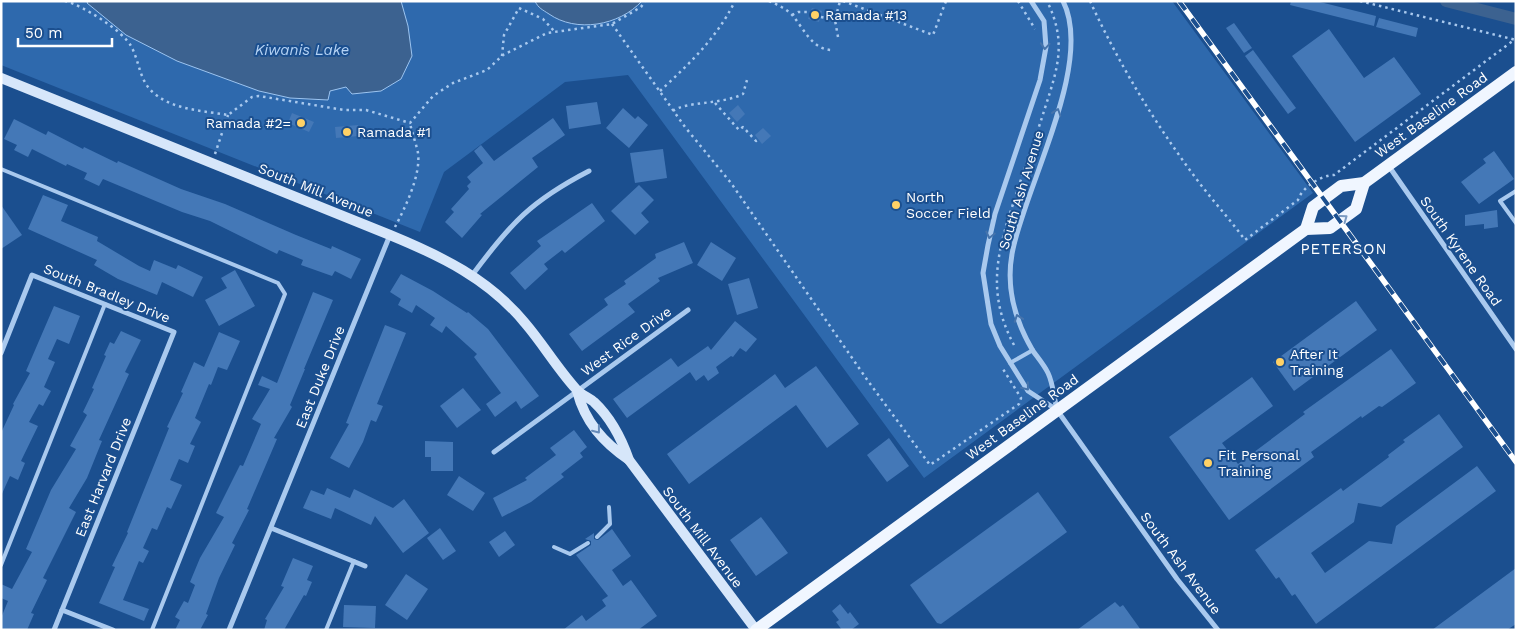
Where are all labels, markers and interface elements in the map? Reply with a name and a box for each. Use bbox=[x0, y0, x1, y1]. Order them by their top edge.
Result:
place label: Ramada #13 bbox=[825, 7, 907, 23]
marker: Ramada #13 bbox=[809, 9, 821, 21]
scale bar bbox=[18, 15, 111, 47]
text: 50 m bbox=[25, 24, 62, 42]
water label: Kiwanis Lake bbox=[255, 41, 349, 59]
one-way arrow bbox=[1040, 42, 1051, 50]
street label: West Baseline Road bbox=[1372, 69, 1490, 161]
one-way arrow bbox=[1052, 108, 1062, 116]
place label: Ramada #2= bbox=[206, 115, 291, 131]
marker: Ramada #2= bbox=[295, 117, 307, 129]
place label: Ramada #1 bbox=[357, 124, 431, 140]
marker: Ramada #1 bbox=[341, 126, 353, 138]
street label: South Ash Avenue bbox=[995, 129, 1047, 251]
street label: South Mill Avenue bbox=[256, 160, 376, 220]
place label: North Soccer Field bbox=[906, 189, 991, 221]
street label: South Kyrene Road bbox=[1417, 193, 1505, 309]
marker: North Soccer Field bbox=[890, 199, 902, 211]
one-way arrow bbox=[1338, 215, 1347, 223]
one-way arrow bbox=[985, 231, 996, 239]
district label: PETERSON bbox=[1300, 240, 1388, 258]
street label: South Bradley Drive bbox=[41, 260, 173, 326]
street label: West Rice Drive bbox=[578, 303, 674, 379]
one-way arrow bbox=[1014, 314, 1024, 323]
street label: East Duke Drive bbox=[292, 323, 348, 431]
place label: After It Training bbox=[1290, 346, 1344, 378]
marker: After It Training bbox=[1274, 356, 1286, 368]
street label: West Baseline Road bbox=[963, 371, 1081, 463]
one-way arrow bbox=[1021, 381, 1030, 390]
street label: East Harvard Drive bbox=[72, 415, 134, 539]
one-way arrow bbox=[591, 424, 599, 433]
place label: Fit Personal Training bbox=[1218, 447, 1300, 479]
marker: Fit Personal Training bbox=[1202, 457, 1214, 469]
street label: South Mill Avenue bbox=[660, 483, 746, 591]
street label: South Ash Avenue bbox=[1137, 509, 1225, 617]

